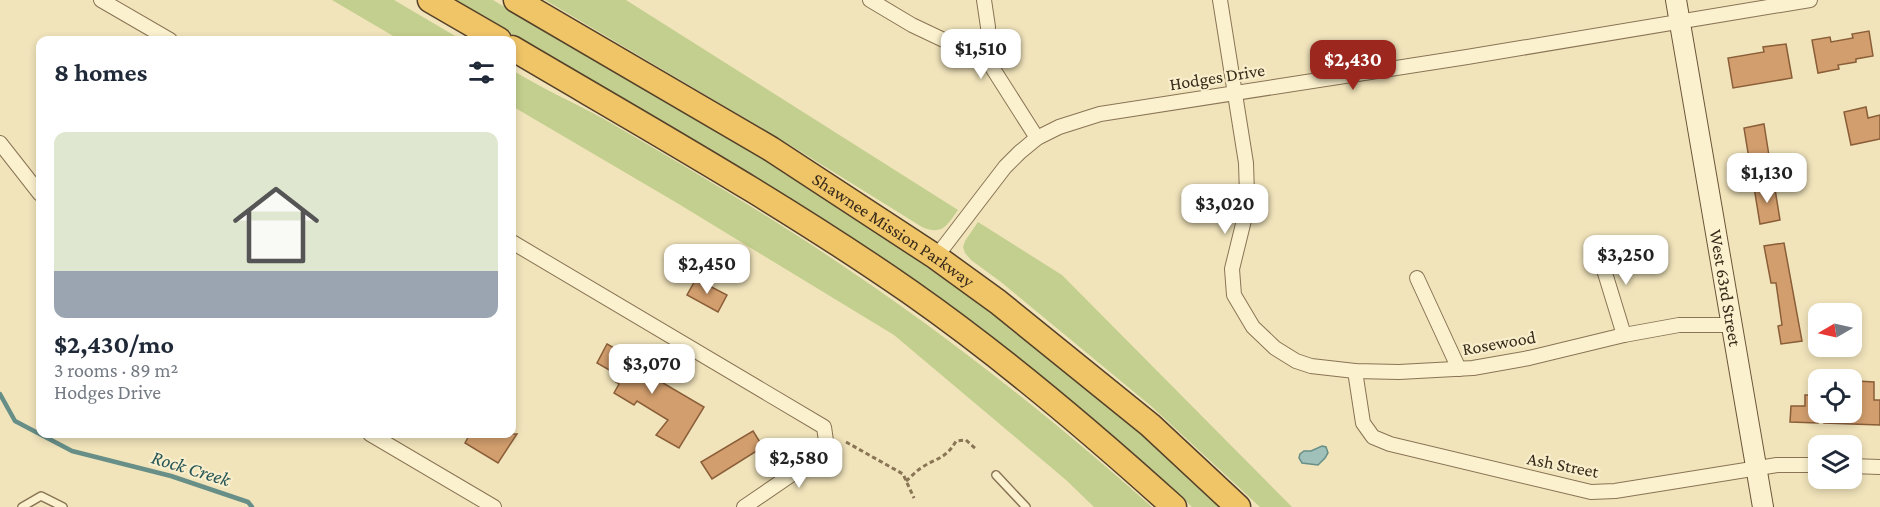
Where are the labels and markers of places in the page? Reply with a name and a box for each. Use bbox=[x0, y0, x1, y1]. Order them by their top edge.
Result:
pin: $1,510 bbox=[932, 29, 1030, 80]
pin: $2,430 bbox=[1304, 40, 1402, 91]
pin: $1,130 bbox=[1718, 153, 1816, 204]
pin: $3,020 bbox=[1176, 184, 1274, 235]
pin: $3,250 bbox=[1577, 235, 1675, 286]
pin: $2,450 bbox=[658, 244, 756, 295]
pin: $3,070 bbox=[603, 344, 701, 395]
pin: $2,580 bbox=[750, 438, 848, 489]

